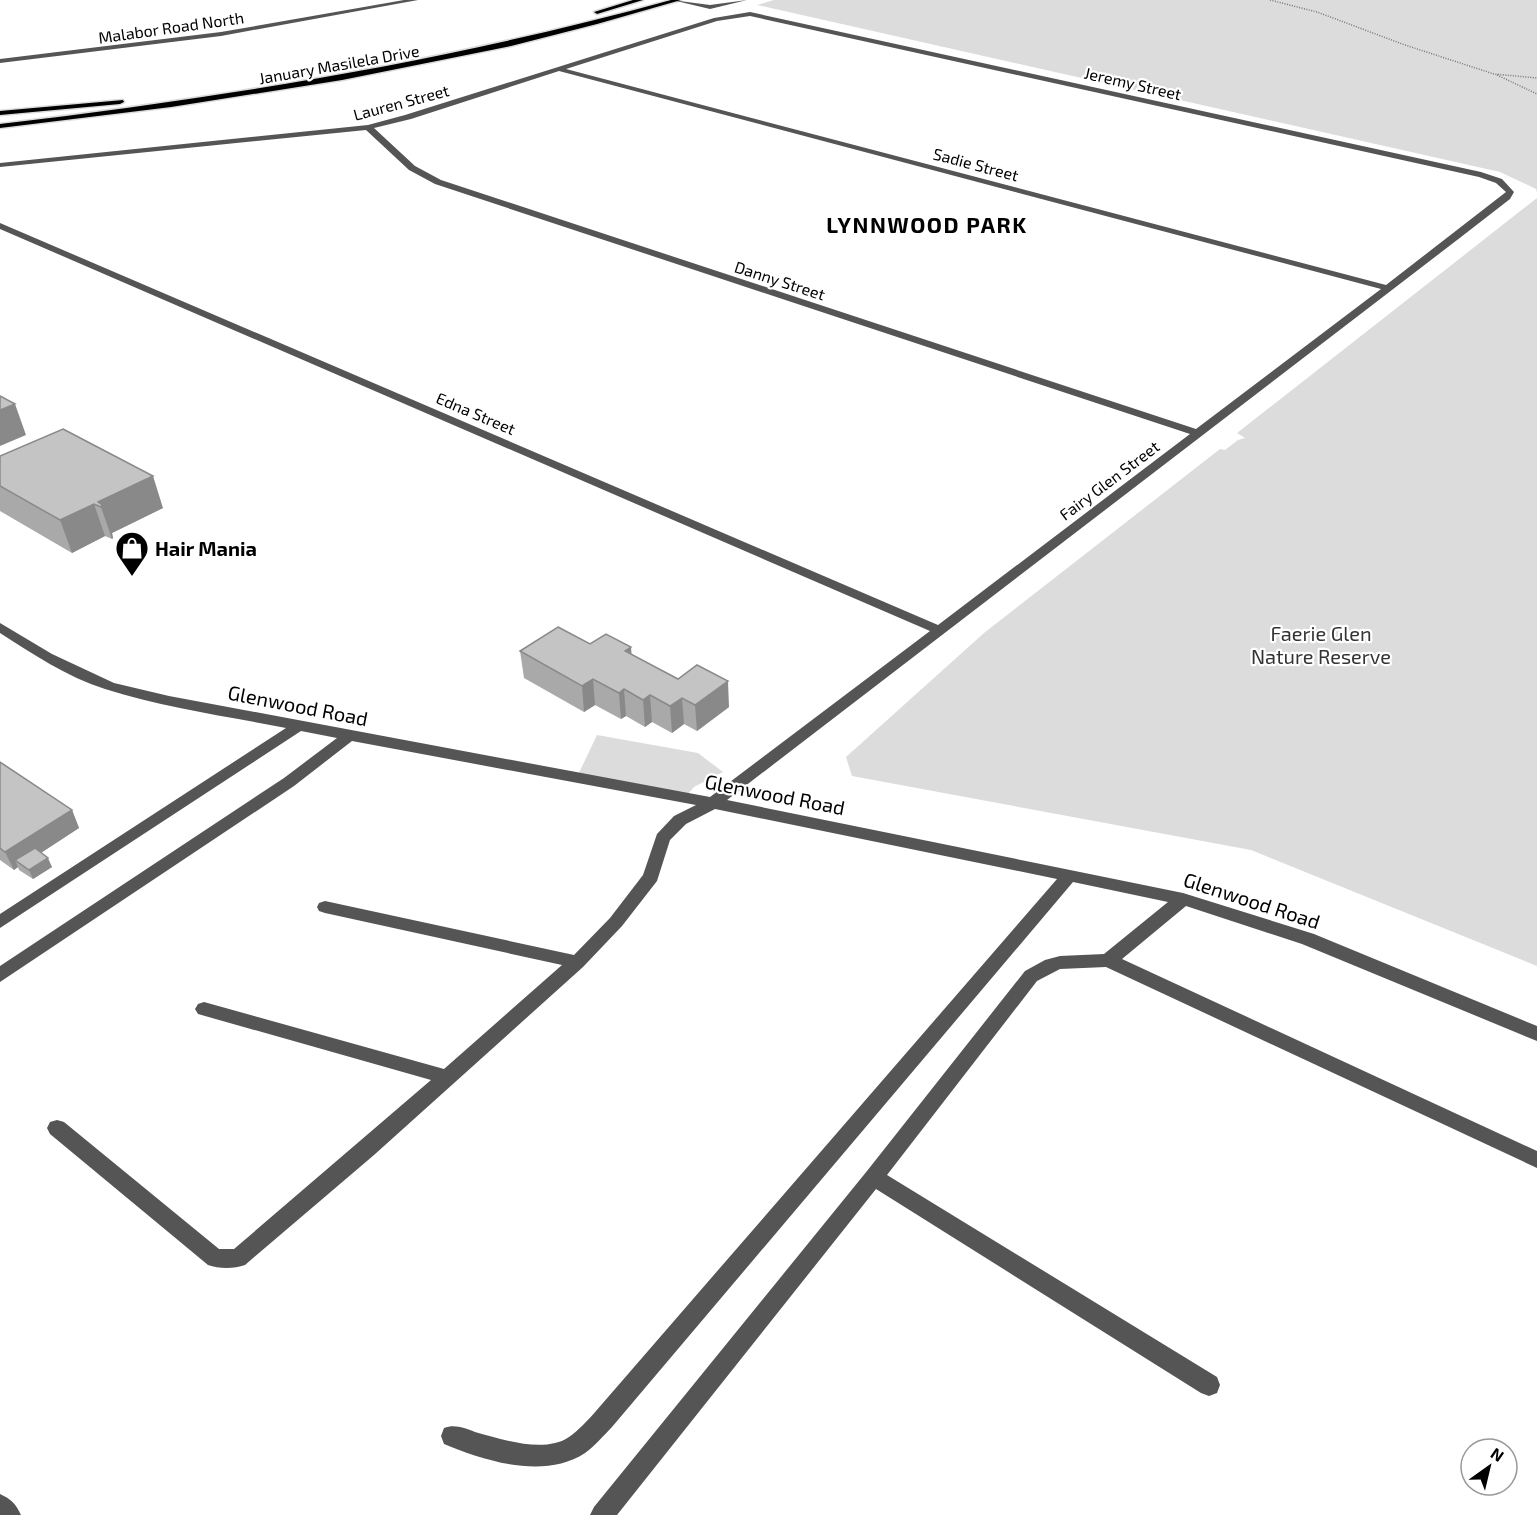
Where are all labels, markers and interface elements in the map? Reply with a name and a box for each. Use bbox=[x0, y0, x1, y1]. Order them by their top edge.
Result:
street label: Malabor Road North bbox=[97, 7, 245, 47]
street label: January Masilela Drive bbox=[257, 41, 421, 87]
street label: Jeremy Street bbox=[1083, 63, 1183, 103]
street label: Lauren Street bbox=[351, 80, 451, 124]
street label: Sadie Street bbox=[931, 143, 1021, 185]
district label: LYNNWOOD PARK bbox=[826, 211, 1028, 237]
street label: Danny Street bbox=[732, 256, 828, 304]
street label: Edna Street bbox=[434, 388, 518, 438]
street label: Fairy Glen Street bbox=[1055, 436, 1163, 524]
shop icon: Hair Mania bbox=[114, 530, 150, 577]
place label: Hair Mania bbox=[155, 536, 257, 560]
park label: Faerie Glen Nature Reserve bbox=[1251, 621, 1391, 668]
street label: Glenwood Road bbox=[226, 680, 370, 730]
street label: Glenwood Road bbox=[703, 769, 847, 819]
street label: Glenwood Road bbox=[1181, 867, 1323, 933]
north arrow bbox=[1459, 1437, 1519, 1497]
text: N bbox=[1488, 1443, 1508, 1465]

